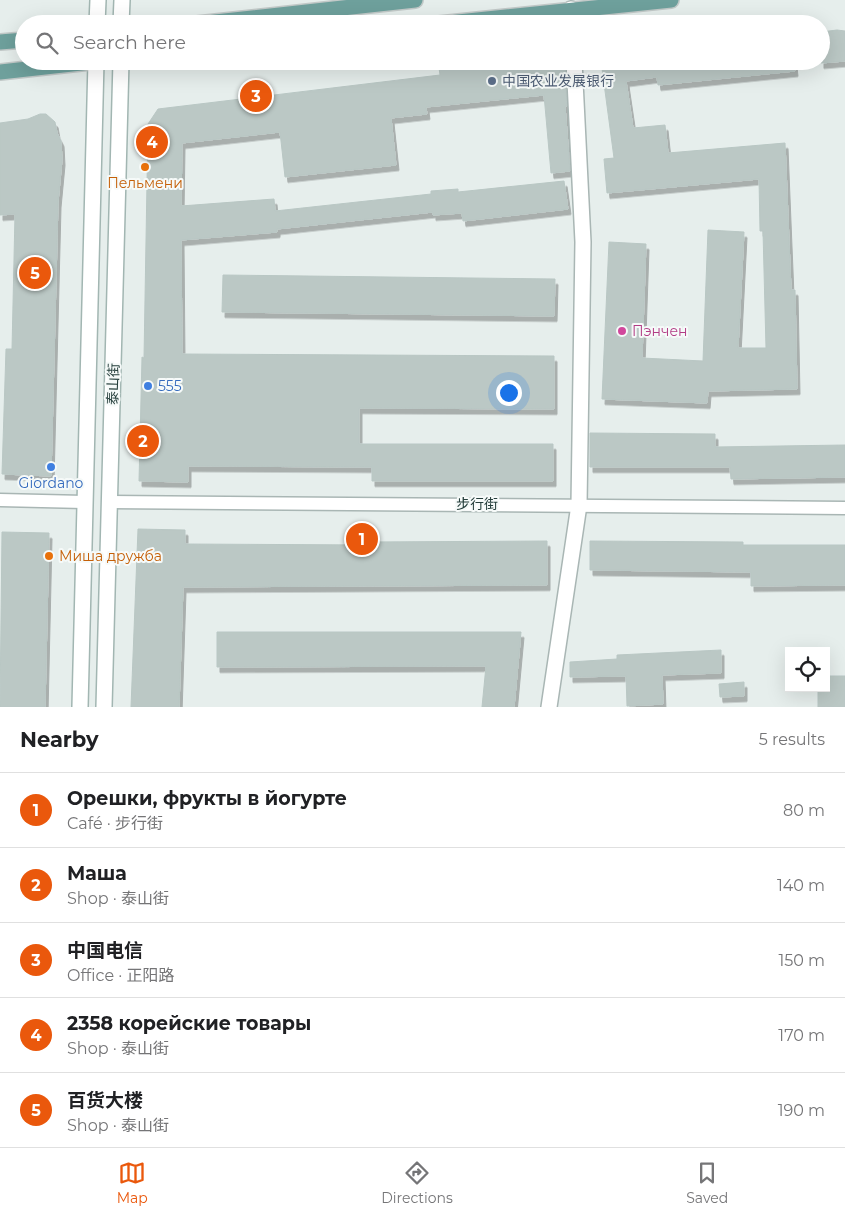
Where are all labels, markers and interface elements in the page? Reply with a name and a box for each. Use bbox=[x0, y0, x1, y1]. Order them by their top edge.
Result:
search box bbox=[15, 15, 830, 70]
icon: search bbox=[33, 29, 61, 57]
text: Search here bbox=[73, 31, 186, 54]
place label: 中国农业发展银行 bbox=[502, 72, 614, 90]
marker: 中国农业发展银行 bbox=[486, 75, 498, 87]
pin: 3 bbox=[240, 77, 272, 115]
pin: 4 bbox=[136, 123, 168, 161]
marker: Пельмени bbox=[139, 161, 151, 173]
place label: Пельмени bbox=[107, 174, 183, 192]
pin: 5 bbox=[19, 254, 51, 292]
place label: Пэнчен bbox=[632, 322, 687, 340]
marker: Пэнчен bbox=[616, 325, 628, 337]
street label: 泰山街 bbox=[103, 363, 123, 405]
place label: 555 bbox=[158, 377, 182, 395]
marker: 555 bbox=[142, 380, 154, 392]
your location bbox=[496, 380, 522, 406]
pin: 2 bbox=[127, 422, 159, 460]
marker: Giordano bbox=[45, 461, 57, 473]
place label: Giordano bbox=[19, 474, 84, 492]
street label: 步行街 bbox=[456, 495, 498, 513]
pin: 1 bbox=[346, 520, 378, 558]
place label: Миша дружба bbox=[59, 547, 162, 565]
marker: Миша дружба bbox=[43, 550, 55, 562]
map controls bbox=[785, 647, 830, 692]
button: locate bbox=[785, 647, 830, 692]
text: Nearby bbox=[20, 727, 99, 752]
text: 5 results bbox=[759, 730, 825, 749]
text: Орешки, фрукты в йогурте bbox=[67, 787, 347, 810]
text: 1 bbox=[33, 801, 39, 820]
text: 80 m bbox=[783, 801, 825, 820]
text: Café · 步行街 bbox=[67, 814, 163, 833]
text: Маша bbox=[67, 862, 127, 885]
text: 2 bbox=[31, 876, 41, 895]
text: 140 m bbox=[777, 876, 825, 895]
text: Shop · 泰山街 bbox=[67, 889, 169, 908]
text: 中国电信 bbox=[67, 939, 143, 962]
text: 3 bbox=[31, 951, 41, 970]
text: 150 m bbox=[778, 951, 825, 970]
text: Office · 正阳路 bbox=[67, 966, 175, 985]
text: 2358 корейские товары bbox=[67, 1012, 311, 1035]
text: 4 bbox=[30, 1026, 42, 1045]
text: 170 m bbox=[778, 1026, 825, 1045]
text: Shop · 泰山街 bbox=[67, 1039, 169, 1058]
text: 百货大楼 bbox=[67, 1089, 143, 1112]
text: 5 bbox=[31, 1101, 41, 1120]
text: 190 m bbox=[778, 1101, 825, 1120]
text: Shop · 泰山街 bbox=[67, 1116, 169, 1135]
tab: Map bbox=[117, 1159, 148, 1207]
tab: Directions bbox=[381, 1159, 453, 1207]
tab: Saved bbox=[686, 1159, 728, 1207]

